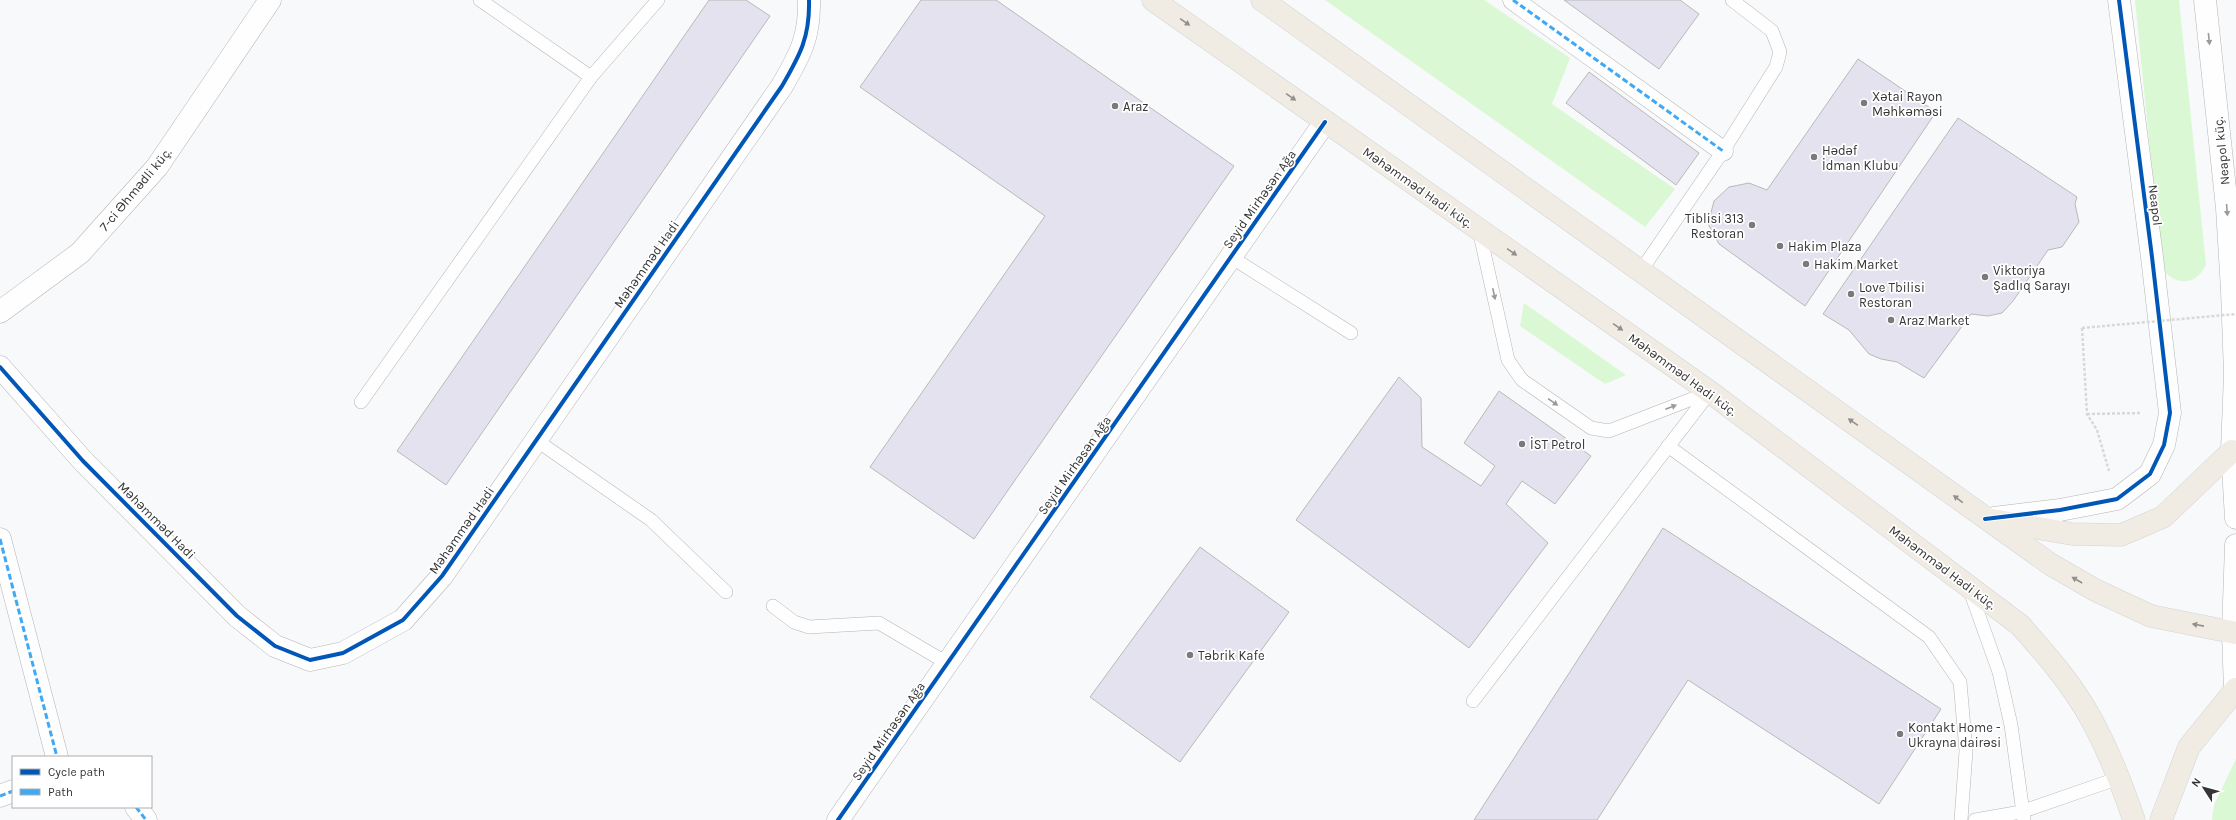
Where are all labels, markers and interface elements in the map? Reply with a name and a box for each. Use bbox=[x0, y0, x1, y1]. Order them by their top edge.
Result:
one-way arrow bbox=[1179, 18, 1190, 27]
one-way arrow bbox=[2206, 33, 2213, 45]
place label: Xətai Rayon Məhkəməsi bbox=[1872, 89, 1943, 119]
one-way arrow bbox=[1286, 93, 1296, 101]
marker: Xətai Rayon Məhkəməsi bbox=[1859, 98, 1869, 108]
place label: Araz bbox=[1123, 99, 1149, 114]
marker: Araz bbox=[1110, 101, 1120, 111]
street label: Neapol küç. bbox=[2210, 116, 2233, 186]
place label: Hədəf İdman Klubu bbox=[1822, 143, 1899, 173]
street label: Məhəmməd Hadi küç. bbox=[1360, 144, 1475, 231]
street label: 7-ci Əhmədli küç. bbox=[96, 145, 175, 234]
street label: Seyid Mirhəsən Ağa bbox=[1220, 147, 1299, 251]
marker: Hədəf İdman Klubu bbox=[1809, 152, 1819, 162]
street label: Neapol bbox=[2146, 184, 2165, 226]
one-way arrow bbox=[2223, 204, 2230, 216]
place label: Tiblisi 313 Restoran bbox=[1685, 211, 1744, 241]
street label: Məhəmməd Hadi bbox=[611, 218, 682, 311]
marker: Tiblisi 313 Restoran bbox=[1747, 220, 1757, 230]
place label: Hakim Plaza bbox=[1788, 239, 1862, 254]
marker: Hakim Plaza bbox=[1775, 241, 1785, 251]
one-way arrow bbox=[1507, 248, 1517, 256]
place label: Hakim Market bbox=[1814, 257, 1898, 272]
marker: Hakim Market bbox=[1801, 259, 1811, 269]
place label: Viktoriya Şadlıq Sarayı bbox=[1993, 263, 2071, 294]
marker: Viktoriya Şadlıq Sarayı bbox=[1980, 272, 1990, 282]
place label: Love Tbilisi Restoran bbox=[1859, 280, 1925, 310]
one-way arrow bbox=[1491, 288, 1497, 301]
marker: Love Tbilisi Restoran bbox=[1846, 289, 1856, 299]
place label: Araz Market bbox=[1899, 313, 1969, 328]
marker: Araz Market bbox=[1886, 315, 1896, 325]
one-way arrow bbox=[1613, 323, 1623, 331]
street label: Məhəmməd Hadi küç. bbox=[1626, 330, 1740, 419]
one-way arrow bbox=[1548, 398, 1559, 406]
one-way arrow bbox=[1665, 404, 1677, 410]
street label: Seyid Mirhəsən Ağa bbox=[1035, 413, 1114, 517]
one-way arrow bbox=[1848, 418, 1859, 426]
place label: İST Petrol bbox=[1530, 437, 1585, 452]
marker: İST Petrol bbox=[1517, 439, 1527, 449]
street label: Məhəmməd Hadi bbox=[115, 479, 198, 562]
street label: Məhəmməd Hadi bbox=[426, 484, 497, 577]
one-way arrow bbox=[1953, 495, 1963, 503]
street label: Məhəmməd Hadi küç. bbox=[1886, 522, 1999, 613]
one-way arrow bbox=[2071, 576, 2083, 583]
one-way arrow bbox=[2192, 621, 2204, 627]
place label: Təbrik Kafe bbox=[1198, 648, 1265, 663]
marker: Təbrik Kafe bbox=[1185, 650, 1195, 660]
street label: Seyid Mirhəsən Ağa bbox=[849, 679, 928, 783]
place label: Kontakt Home - Ukrayna dairəsi bbox=[1908, 720, 2001, 750]
marker: Kontakt Home - Ukrayna dairəsi bbox=[1895, 729, 1905, 739]
legend bbox=[12, 756, 152, 808]
text: Cycle path bbox=[48, 765, 105, 779]
north arrow bbox=[2184, 768, 2224, 808]
text: N bbox=[2189, 775, 2204, 789]
text: Path bbox=[48, 785, 73, 799]

